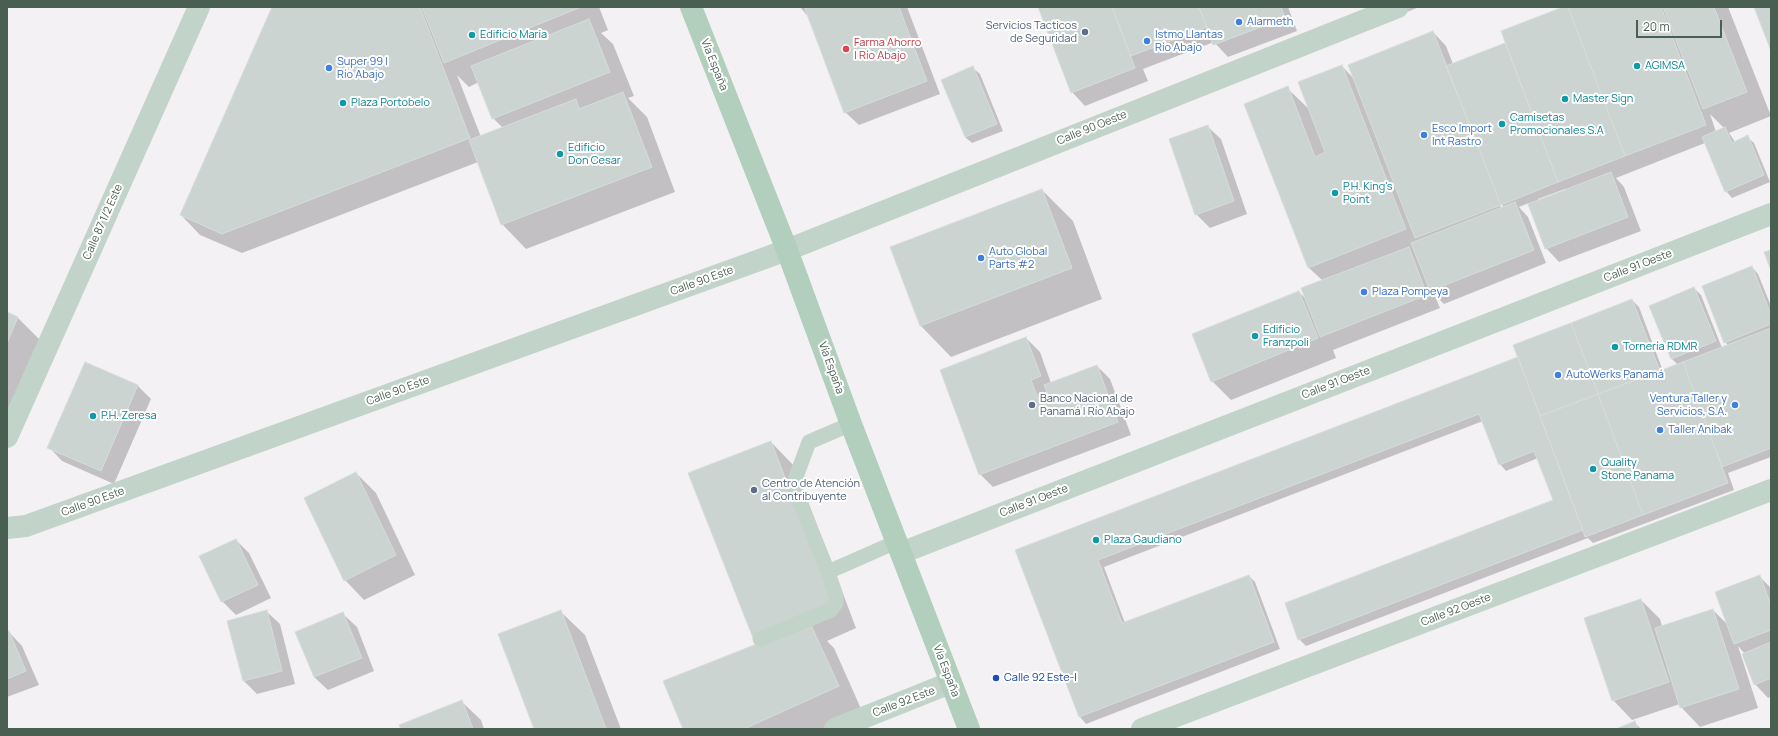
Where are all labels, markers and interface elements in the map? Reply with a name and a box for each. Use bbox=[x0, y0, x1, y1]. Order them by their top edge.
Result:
scale bar bbox=[1638, 12, 1724, 38]
place label: Alarmeth bbox=[1247, 15, 1293, 29]
marker: Alarmeth bbox=[1234, 17, 1244, 27]
text: 20 m bbox=[1643, 18, 1670, 35]
place label: Servicios Tacticos de Seguridad bbox=[986, 19, 1077, 45]
marker: Servicios Tacticos de Seguridad bbox=[1080, 27, 1090, 37]
place label: Edificio Maria bbox=[480, 28, 547, 42]
place label: Istmo Llantas Río Abajo bbox=[1155, 28, 1223, 54]
marker: Edificio Maria bbox=[467, 30, 477, 40]
place label: Farma Ahorro | Río Abajo bbox=[854, 36, 921, 62]
marker: Istmo Llantas Río Abajo bbox=[1142, 36, 1152, 46]
street label: Vía España bbox=[698, 37, 730, 93]
marker: Farma Ahorro | Río Abajo bbox=[841, 44, 851, 54]
place label: Super 99 | Río Abajo bbox=[337, 55, 388, 81]
place label: AGIMSA bbox=[1645, 59, 1685, 73]
marker: AGIMSA bbox=[1632, 61, 1642, 71]
marker: Super 99 | Río Abajo bbox=[324, 63, 334, 73]
place label: Master Sign bbox=[1573, 92, 1633, 106]
marker: Master Sign bbox=[1560, 94, 1570, 104]
place label: Plaza Portobelo bbox=[351, 96, 430, 110]
marker: Plaza Portobelo bbox=[338, 98, 348, 108]
street label: Calle 90 Oeste bbox=[1055, 108, 1129, 148]
place label: Camisetas Promocionales S.A bbox=[1510, 111, 1604, 137]
marker: Camisetas Promocionales S.A bbox=[1497, 119, 1507, 129]
place label: Esco Import Int Rastro bbox=[1432, 122, 1492, 148]
marker: Esco Import Int Rastro bbox=[1419, 130, 1429, 140]
place label: Edificio Don Cesar bbox=[568, 141, 621, 167]
marker: Edificio Don Cesar bbox=[555, 149, 565, 159]
place label: P.H. King's Point bbox=[1343, 180, 1393, 206]
street label: Calle 87 1/2 Este bbox=[80, 182, 126, 262]
marker: P.H. King's Point bbox=[1330, 188, 1340, 198]
place label: Auto Global Parts #2 bbox=[989, 245, 1047, 271]
street label: Calle 91 Oeste bbox=[1602, 247, 1674, 285]
marker: Auto Global Parts #2 bbox=[976, 253, 986, 263]
street label: Calle 90 Este bbox=[669, 263, 735, 299]
place label: Plaza Pompeya bbox=[1372, 285, 1448, 299]
marker: Plaza Pompeya bbox=[1359, 287, 1369, 297]
place label: Edificio Franzpoli bbox=[1263, 323, 1309, 349]
marker: Edificio Franzpoli bbox=[1250, 331, 1260, 341]
street label: Vía España bbox=[815, 340, 847, 396]
place label: Tornería RDMR bbox=[1623, 340, 1697, 354]
marker: Tornería RDMR bbox=[1610, 342, 1620, 352]
street label: Calle 91 Oeste bbox=[1300, 364, 1372, 402]
place label: AutoWerks Panamá bbox=[1566, 368, 1664, 382]
marker: AutoWerks Panamá bbox=[1553, 370, 1563, 380]
street label: Calle 90 Este bbox=[365, 373, 431, 409]
place label: Banco Nacional de Panamá | Río Abajo bbox=[1040, 392, 1135, 418]
place label: Ventura Taller y Servicios, S.A. bbox=[1650, 392, 1727, 418]
marker: Banco Nacional de Panamá | Río Abajo bbox=[1027, 400, 1037, 410]
marker: Ventura Taller y Servicios, S.A. bbox=[1730, 400, 1740, 410]
place label: P.H. Zeresa bbox=[101, 409, 157, 423]
marker: P.H. Zeresa bbox=[88, 411, 98, 421]
place label: Taller Anibak bbox=[1668, 423, 1732, 437]
marker: Taller Anibak bbox=[1655, 425, 1665, 435]
place label: Quality Stone Panama bbox=[1601, 456, 1674, 482]
marker: Quality Stone Panama bbox=[1588, 464, 1598, 474]
place label: Centro de Atención al Contribuyente bbox=[762, 477, 860, 503]
street label: Calle 91 Oeste bbox=[998, 482, 1070, 520]
street label: Calle 90 Este bbox=[60, 484, 126, 520]
marker: Centro de Atención al Contribuyente bbox=[749, 485, 759, 495]
place label: Plaza Gaudiano bbox=[1104, 533, 1182, 547]
marker: Plaza Gaudiano bbox=[1091, 535, 1101, 545]
street label: Calle 92 Oeste bbox=[1419, 591, 1493, 629]
street label: Vía España bbox=[930, 643, 962, 699]
place label: Calle 92 Este-I bbox=[1004, 671, 1077, 685]
marker: Calle 92 Este-I bbox=[991, 673, 1001, 683]
street label: Calle 92 Este bbox=[871, 684, 937, 720]

